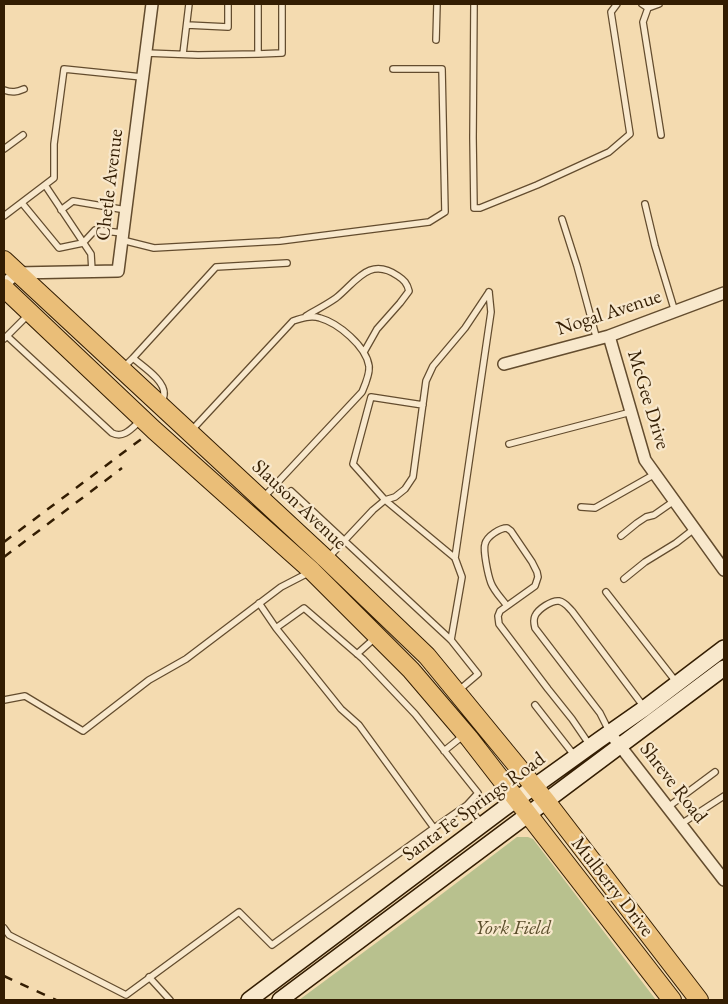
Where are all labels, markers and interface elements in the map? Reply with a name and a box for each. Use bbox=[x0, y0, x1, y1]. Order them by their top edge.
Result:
street label: Chetle Avenue bbox=[91, 128, 129, 242]
street label: Nogal Avenue bbox=[554, 285, 664, 341]
street label: McGee Drive bbox=[622, 348, 674, 452]
street label: Slauson Avenue bbox=[247, 455, 351, 555]
street label: Shreve Road bbox=[634, 738, 712, 828]
street label: Santa Fe Springs Road bbox=[398, 747, 550, 867]
street label: Mulberry Drive bbox=[566, 832, 658, 942]
park label: York Field bbox=[475, 917, 551, 941]

